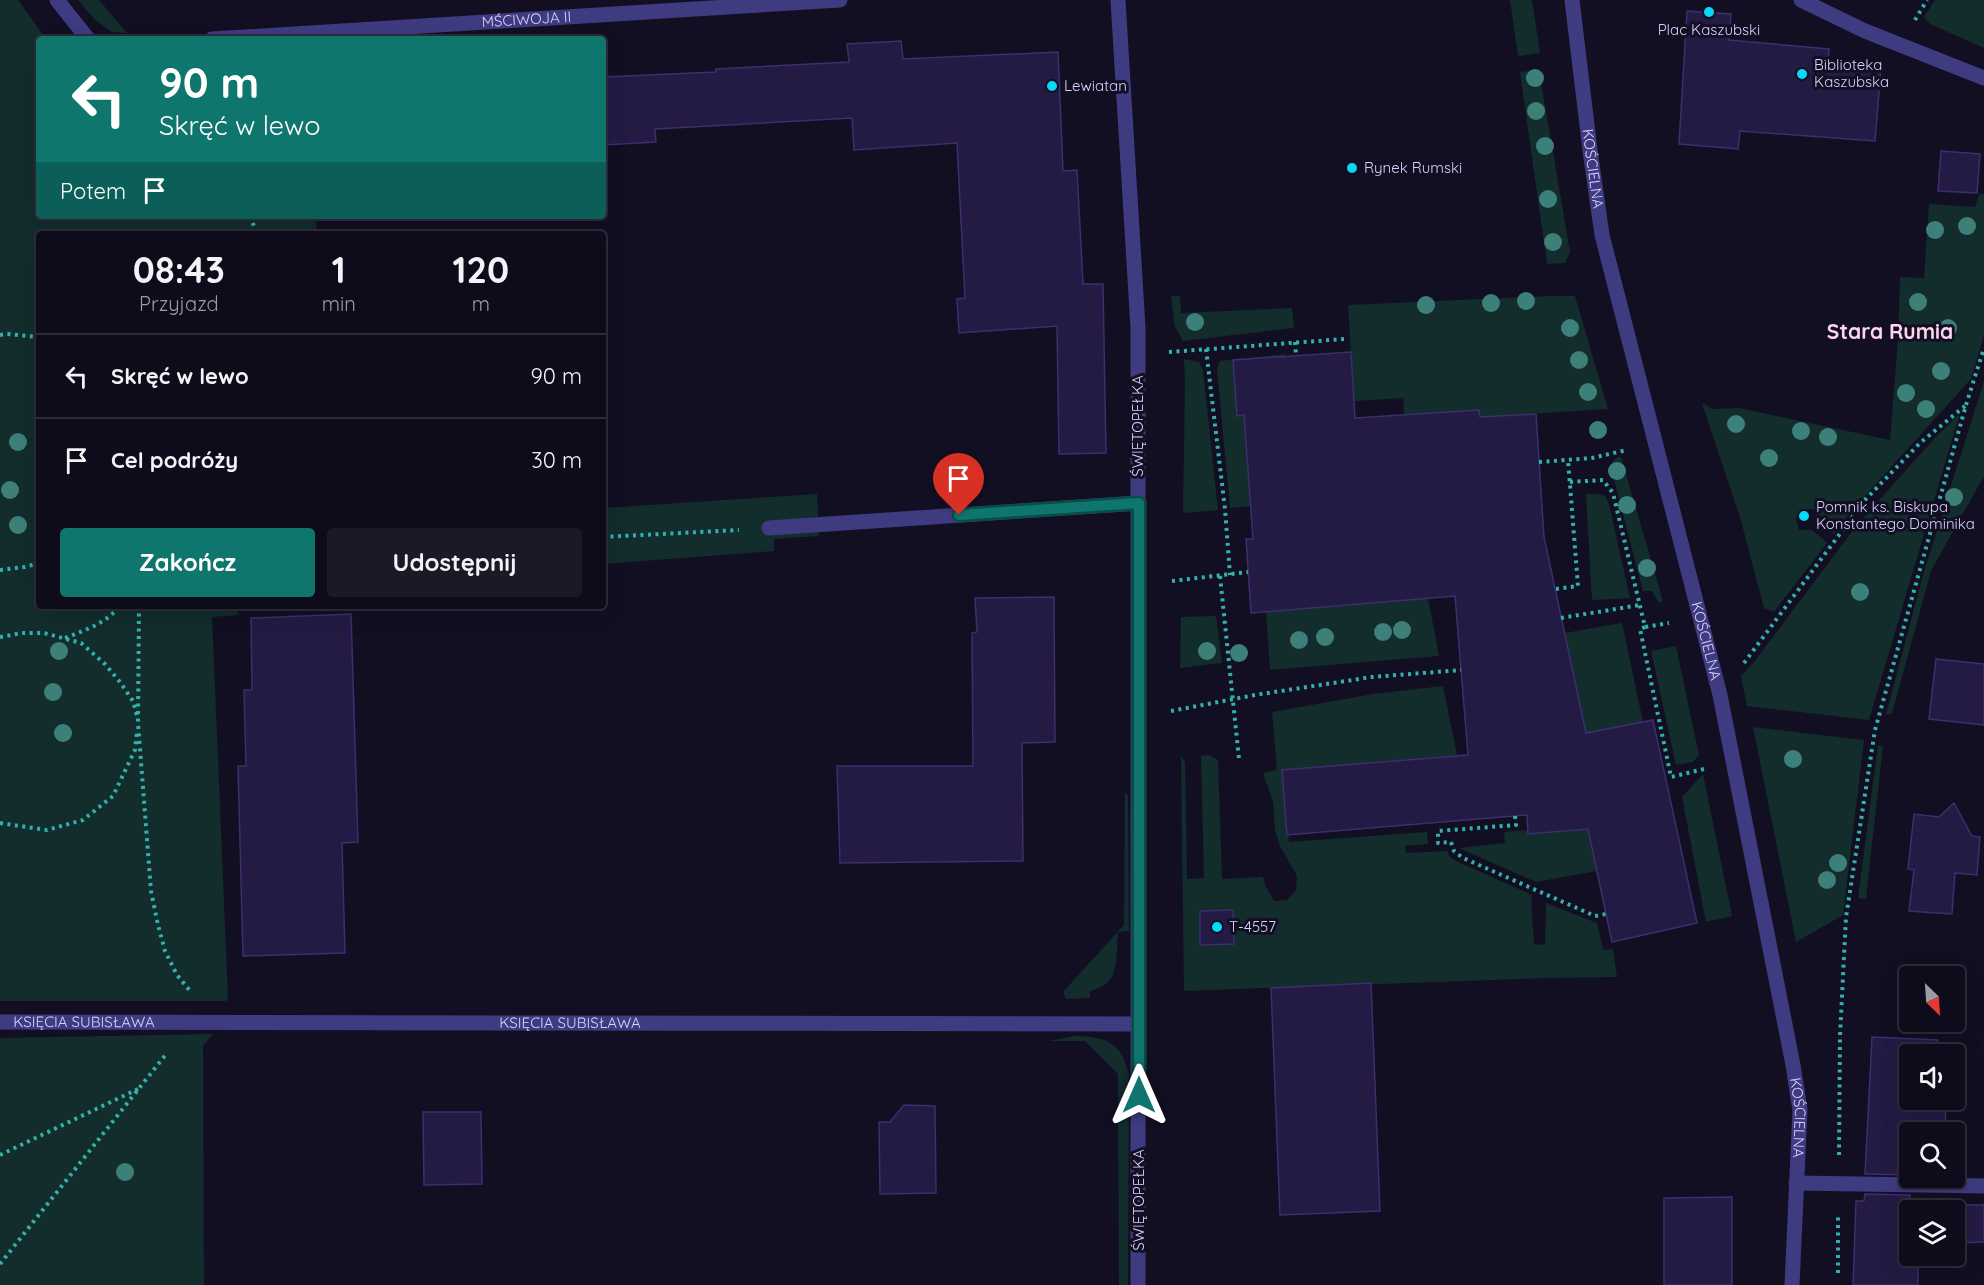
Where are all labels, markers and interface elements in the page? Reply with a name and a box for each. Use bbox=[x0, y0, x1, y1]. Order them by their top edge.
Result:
marker: Plac Kaszubski bbox=[1702, 5, 1716, 19]
street label: MŚCIWOJA II bbox=[481, 7, 572, 31]
place label: Plac Kaszubski bbox=[1658, 20, 1760, 39]
place label: Biblioteka Kaszubska bbox=[1814, 55, 1889, 91]
text: 90 m bbox=[159, 56, 259, 109]
icon: left bbox=[60, 60, 138, 138]
marker: Biblioteka Kaszubska bbox=[1795, 67, 1809, 81]
place label: Lewiatan bbox=[1064, 76, 1127, 95]
marker: Lewiatan bbox=[1045, 79, 1059, 93]
text: Skręć w lewo bbox=[159, 108, 321, 142]
street label: KOŚCIELNA bbox=[1579, 128, 1608, 210]
place label: Rynek Rumski bbox=[1364, 158, 1462, 177]
marker: Rynek Rumski bbox=[1345, 161, 1359, 175]
icon: arrive bbox=[138, 174, 171, 207]
text: Potem bbox=[60, 177, 126, 205]
text: 08:43 bbox=[133, 247, 225, 292]
text: 1 bbox=[332, 247, 346, 292]
text: 120 bbox=[453, 247, 509, 292]
text: Przyjazd bbox=[139, 291, 219, 316]
text: min bbox=[322, 291, 356, 316]
text: m bbox=[472, 291, 490, 316]
district label: Stara Rumia bbox=[1827, 318, 1953, 344]
icon: left bbox=[60, 360, 93, 393]
text: Skręć w lewo bbox=[111, 362, 249, 390]
text: 90 m bbox=[531, 362, 582, 390]
street label: ŚWIĘTOPEŁKA bbox=[1128, 375, 1147, 477]
icon: arrive bbox=[60, 444, 93, 477]
text: Cel podróży bbox=[111, 446, 238, 474]
text: 30 m bbox=[531, 446, 582, 474]
pin bbox=[933, 453, 984, 515]
icon: arrive bbox=[942, 462, 975, 495]
place label: Pomnik ks. Biskupa Konstantego Dominika bbox=[1816, 497, 1975, 533]
marker: Pomnik ks. Biskupa Konstantego Dominika bbox=[1797, 509, 1811, 523]
button: Zakończ bbox=[60, 528, 315, 597]
button: Udostępnij bbox=[327, 528, 582, 597]
street label: KOŚCIELNA bbox=[1687, 600, 1726, 682]
place label: T-4557 bbox=[1229, 917, 1276, 936]
marker: T-4557 bbox=[1210, 920, 1224, 934]
north arrow bbox=[1899, 966, 1965, 1032]
map controls bbox=[1899, 966, 1965, 1266]
street label: KSIĘCIA SUBISŁAWA bbox=[13, 1012, 155, 1031]
street label: KSIĘCIA SUBISŁAWA bbox=[499, 1013, 641, 1032]
button: sound bbox=[1899, 1044, 1965, 1110]
position arrow bbox=[1107, 1063, 1171, 1127]
street label: KOŚCIELNA bbox=[1786, 1076, 1810, 1158]
button: search bbox=[1899, 1122, 1965, 1188]
street label: ŚWIĘTOPEŁKA bbox=[1129, 1149, 1148, 1251]
button: layers bbox=[1899, 1200, 1965, 1266]

